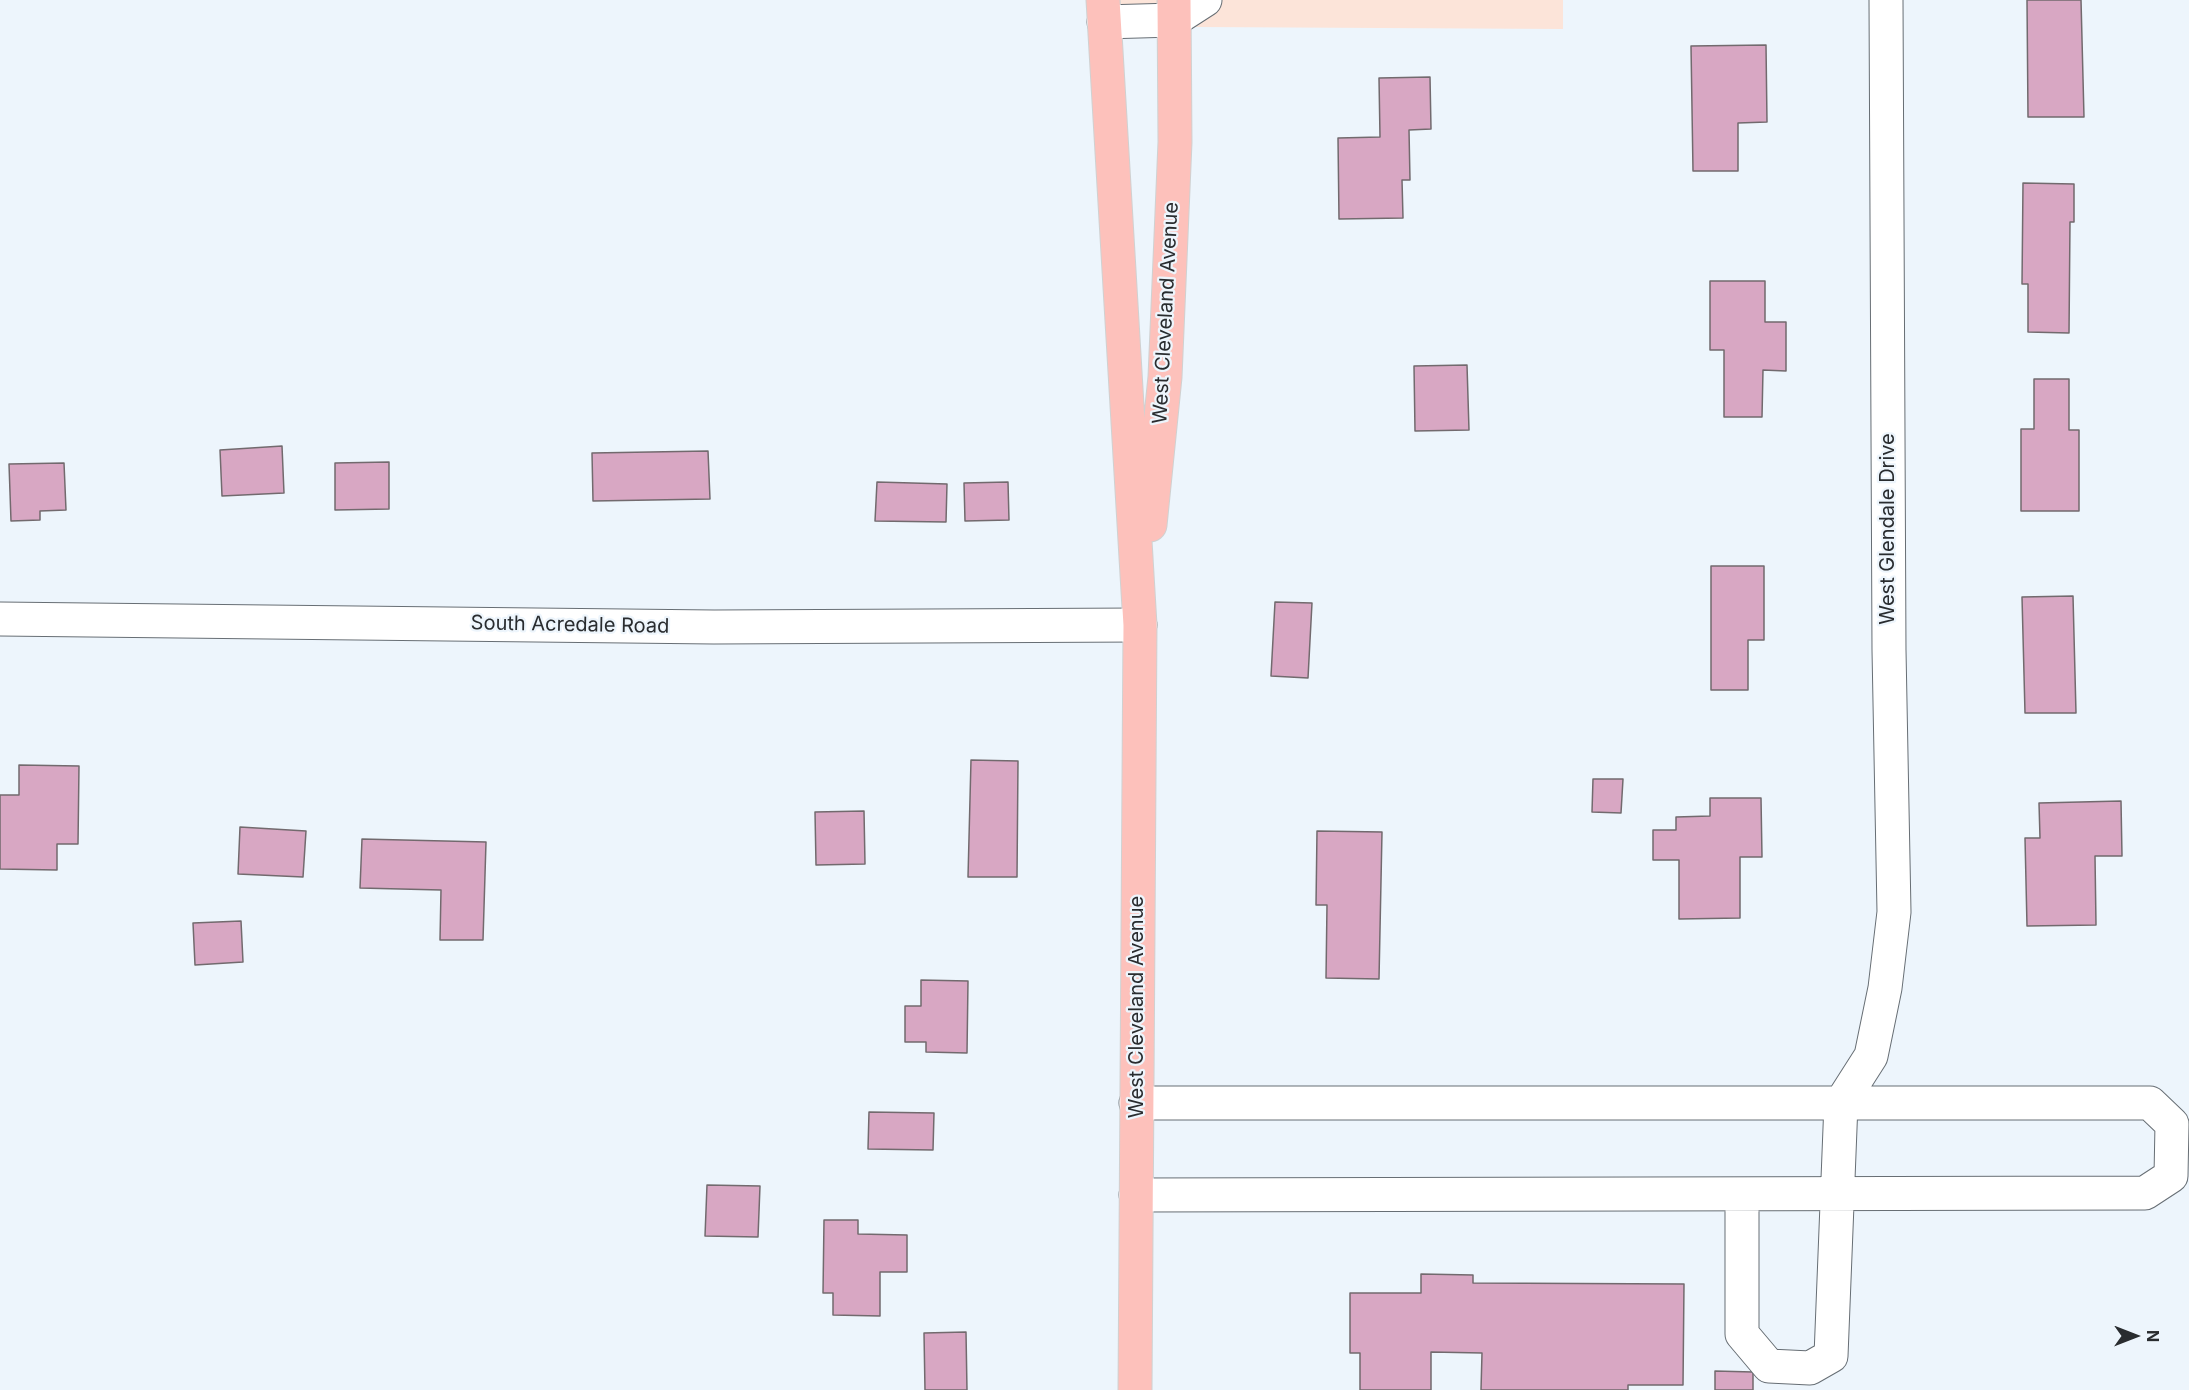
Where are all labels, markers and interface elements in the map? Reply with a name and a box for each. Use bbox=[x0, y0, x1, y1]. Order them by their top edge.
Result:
street label: West Cleveland Avenue bbox=[1148, 201, 1184, 425]
street label: West Glendale Drive bbox=[1876, 433, 1900, 625]
street label: South Acredale Road bbox=[471, 611, 669, 639]
street label: West Cleveland Avenue bbox=[1125, 896, 1149, 1118]
north arrow bbox=[2105, 1306, 2165, 1366]
text: N bbox=[2143, 1330, 2163, 1342]

